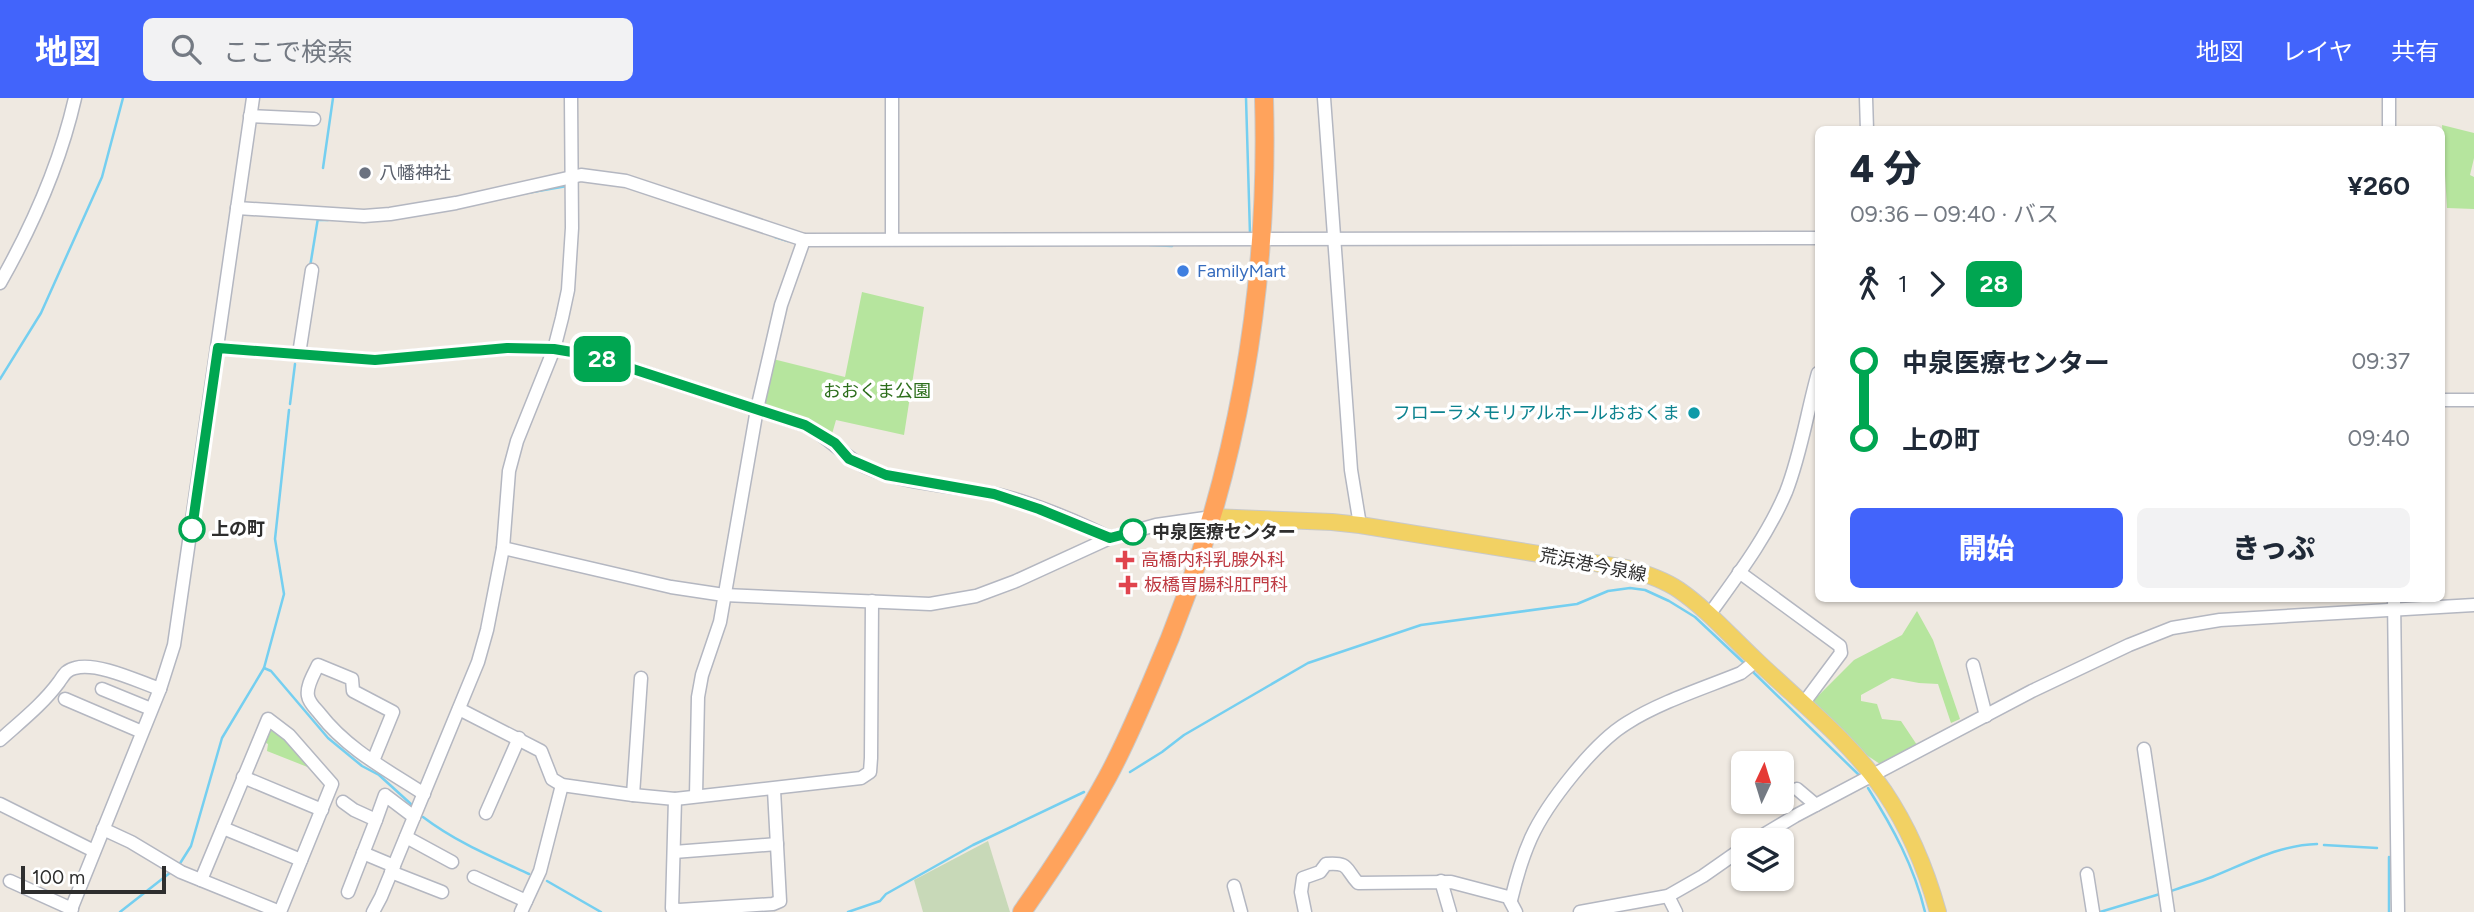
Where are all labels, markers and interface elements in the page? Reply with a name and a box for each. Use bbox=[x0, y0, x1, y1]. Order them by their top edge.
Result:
search box bbox=[143, 18, 633, 81]
icon: search bbox=[167, 30, 205, 68]
text: 地図 bbox=[35, 32, 101, 71]
text: ここで検索 bbox=[223, 36, 353, 68]
text: 地図 bbox=[2196, 37, 2244, 66]
text: レイヤ bbox=[2282, 37, 2353, 66]
text: 共有 bbox=[2391, 37, 2439, 66]
text: 4 分 bbox=[1850, 146, 1921, 192]
place label: 八幡神社 bbox=[379, 162, 451, 184]
marker: 八幡神社 bbox=[357, 165, 373, 181]
text: ¥260 bbox=[2348, 170, 2410, 202]
text: 09:36 – 09:40 · バス bbox=[1850, 200, 2059, 228]
place label: FamilyMart bbox=[1197, 260, 1286, 282]
marker: FamilyMart bbox=[1175, 263, 1191, 279]
icon: walk bbox=[1850, 265, 1888, 303]
icon: forward bbox=[1918, 265, 1956, 303]
text: 28 bbox=[1980, 269, 2008, 298]
text: 1 bbox=[1898, 270, 1908, 298]
line badge: 28 bbox=[570, 336, 634, 382]
text: 28 bbox=[588, 344, 616, 373]
text: 中泉医療センター bbox=[1902, 347, 2110, 379]
text: 09:37 bbox=[2352, 347, 2410, 375]
park label: おおくま公園 bbox=[823, 380, 931, 402]
place label: フローラメモリアルホールおおくま bbox=[1393, 402, 1680, 424]
marker: フローラメモリアルホールおおくま bbox=[1686, 405, 1702, 421]
text: 上の町 bbox=[1902, 424, 1980, 456]
text: 09:40 bbox=[2347, 424, 2410, 452]
button: 開始 bbox=[1850, 508, 2123, 588]
button: きっぷ bbox=[2137, 508, 2410, 588]
marker: 上の町 bbox=[179, 516, 205, 542]
place label: 上の町 bbox=[211, 518, 265, 540]
marker: 中泉医療センター bbox=[1120, 519, 1146, 545]
place label: 中泉医療センター bbox=[1152, 521, 1296, 543]
street label: 荒浜港今泉線 bbox=[1538, 544, 1648, 586]
place label: 高橋内科乳腺外科 bbox=[1141, 549, 1285, 571]
marker: 高橋内科乳腺外科 bbox=[1115, 550, 1135, 570]
place label: 板橋胃腸科肛門科 bbox=[1144, 574, 1288, 596]
marker: 板橋胃腸科肛門科 bbox=[1118, 575, 1138, 595]
north arrow bbox=[1731, 751, 1794, 814]
map controls bbox=[1731, 751, 1794, 891]
button: layers bbox=[1731, 828, 1794, 891]
scale bar bbox=[21, 863, 166, 895]
text: 100 m bbox=[32, 866, 85, 889]

